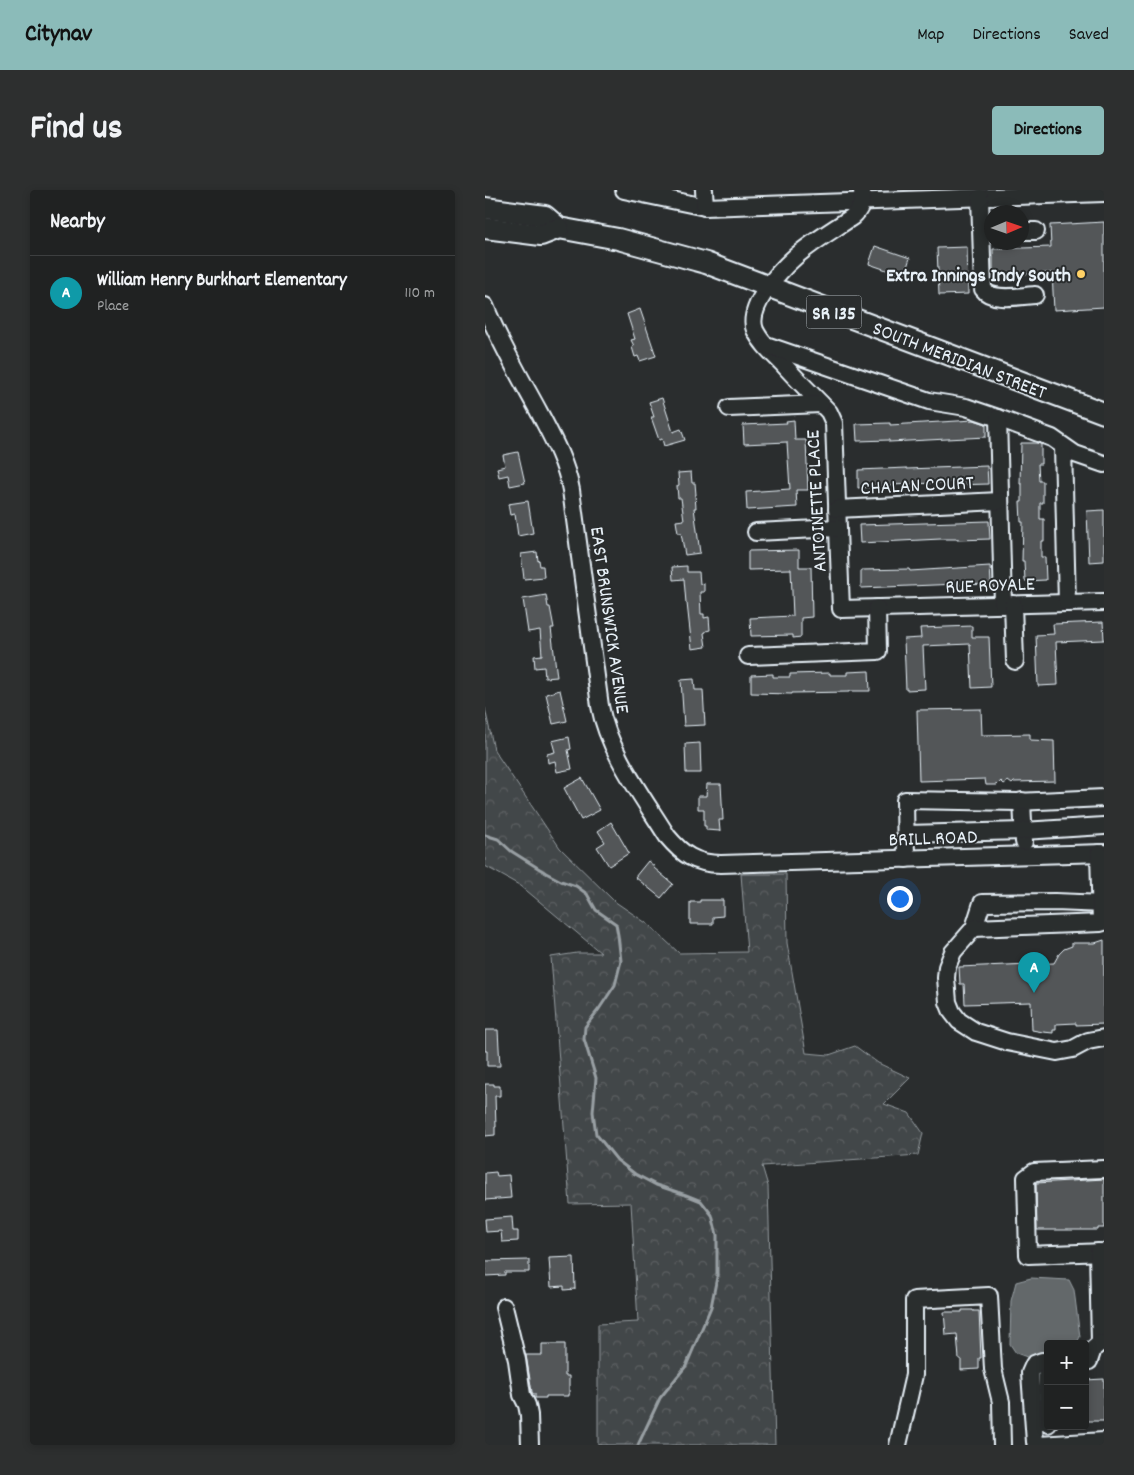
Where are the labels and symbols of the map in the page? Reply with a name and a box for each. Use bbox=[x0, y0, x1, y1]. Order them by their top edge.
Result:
north arrow bbox=[984, 205, 1029, 250]
place label: Extra Innings Indy South bbox=[886, 263, 1071, 291]
marker: Extra Innings Indy South bbox=[1075, 268, 1087, 280]
road number: SR 135 bbox=[807, 295, 861, 328]
street label: SOUTH MERIDIAN STREET bbox=[868, 316, 1050, 408]
street label: ANTOINETTE PLACE bbox=[800, 429, 836, 573]
street label: CHALAN COURT bbox=[860, 470, 974, 504]
street label: EAST BRUNSWICK AVENUE bbox=[581, 525, 635, 716]
street label: RUE ROYALE bbox=[945, 571, 1035, 603]
street label: BRILL ROAD bbox=[888, 824, 978, 856]
your location bbox=[887, 886, 913, 912]
pin: A bbox=[1018, 952, 1050, 993]

